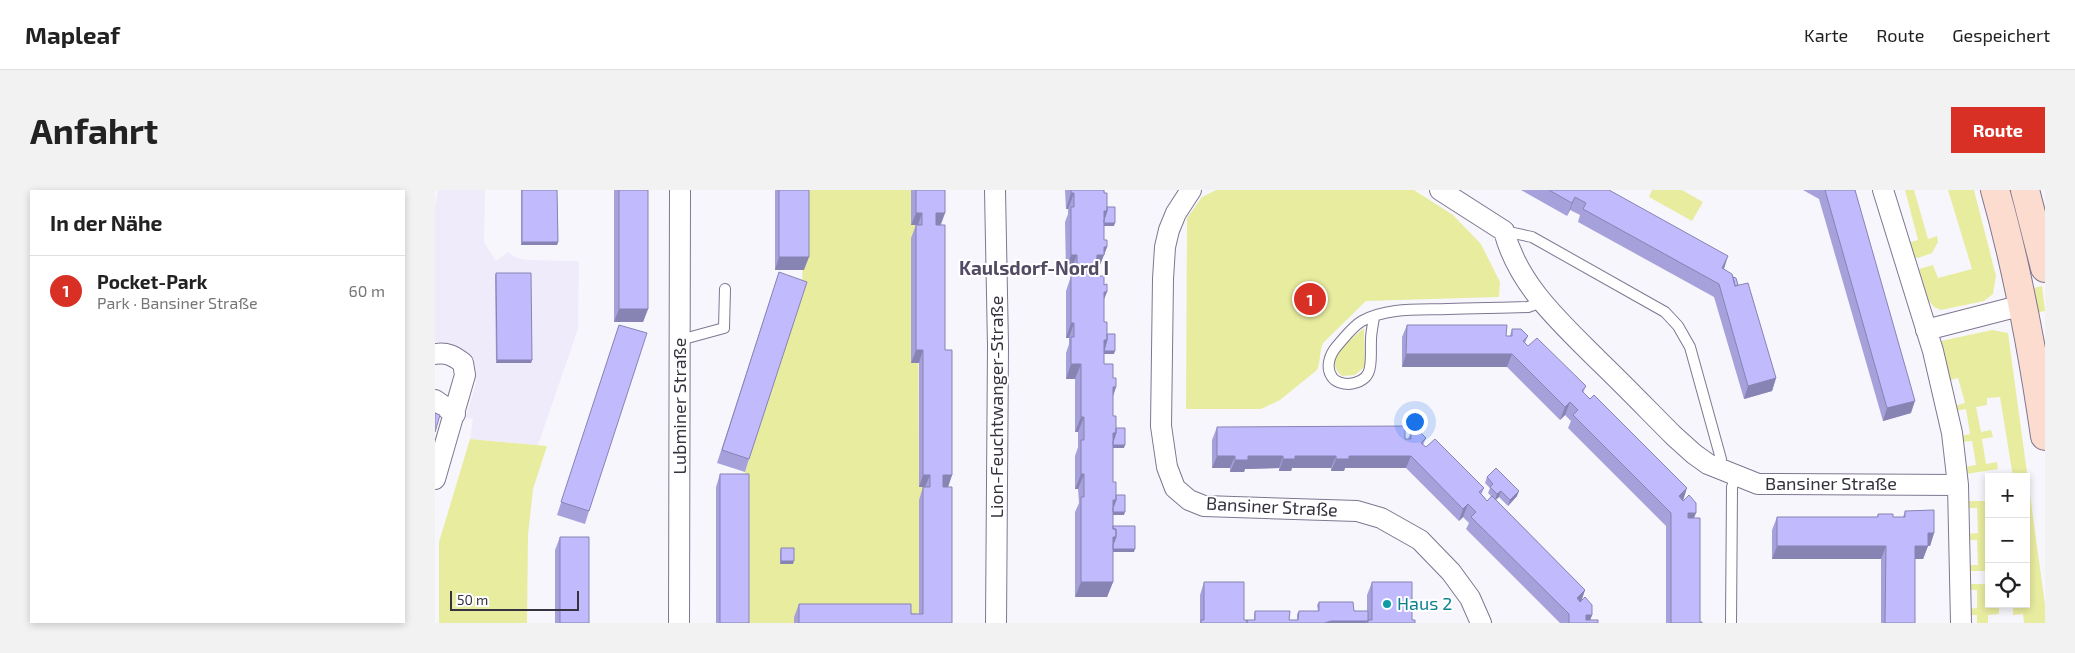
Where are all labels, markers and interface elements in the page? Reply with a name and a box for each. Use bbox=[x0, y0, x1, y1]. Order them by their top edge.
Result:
text: Mapleaf bbox=[25, 20, 120, 49]
text: Karte bbox=[1804, 24, 1848, 46]
text: Route bbox=[1876, 24, 1924, 46]
text: Gespeichert bbox=[1952, 24, 2050, 46]
button: Route bbox=[1951, 107, 2045, 153]
text: Anfahrt bbox=[30, 109, 158, 151]
text: In der Nähe bbox=[50, 210, 162, 235]
district label: Kaulsdorf-Nord I bbox=[959, 256, 1109, 279]
text: Pocket-Park bbox=[97, 270, 207, 293]
pin: 1 bbox=[1294, 280, 1326, 318]
text: 1 bbox=[63, 281, 69, 300]
text: 60 m bbox=[349, 281, 385, 300]
text: Park · Bansiner Straße bbox=[97, 293, 258, 312]
street label: Lion-Feuchtwanger-Straße bbox=[985, 296, 1007, 518]
street label: Lubminer Straße bbox=[668, 338, 690, 474]
your location bbox=[1402, 409, 1428, 435]
street label: Bansiner Straße bbox=[1765, 472, 1897, 494]
map controls bbox=[1985, 473, 2030, 608]
button: + bbox=[1985, 473, 2030, 518]
street label: Bansiner Straße bbox=[1206, 492, 1338, 520]
button: − bbox=[1985, 518, 2030, 563]
button: locate bbox=[1985, 563, 2030, 608]
scale bar bbox=[450, 588, 579, 611]
text: 50 m bbox=[457, 591, 488, 608]
place label: Haus 2 bbox=[1397, 592, 1452, 614]
marker: Haus 2 bbox=[1381, 598, 1393, 610]

